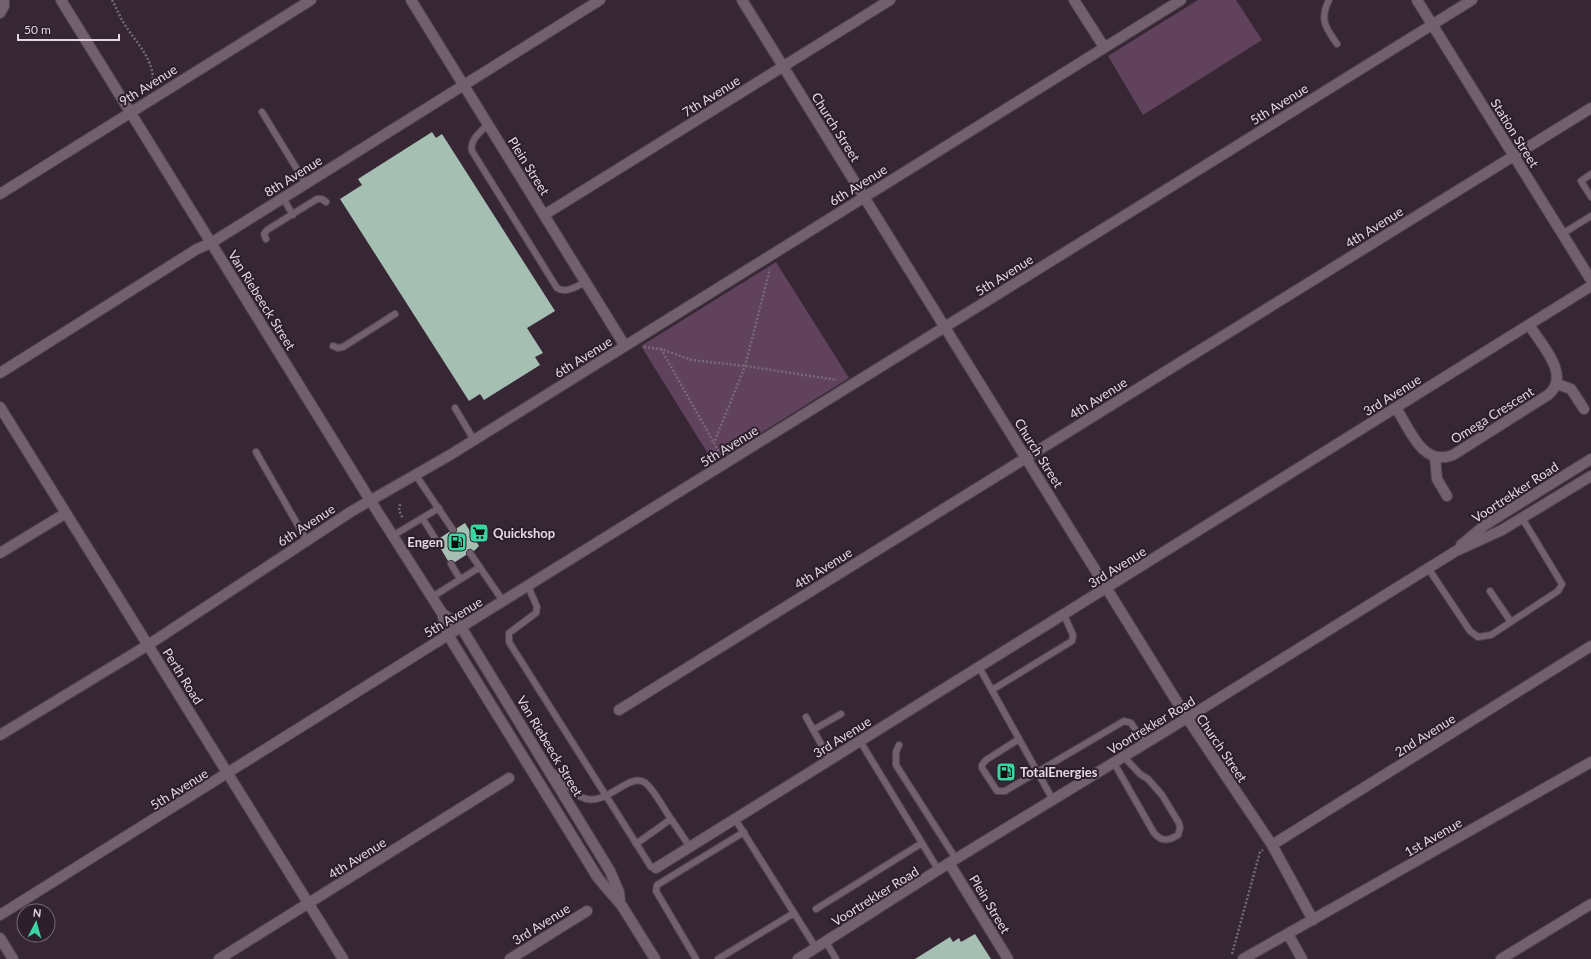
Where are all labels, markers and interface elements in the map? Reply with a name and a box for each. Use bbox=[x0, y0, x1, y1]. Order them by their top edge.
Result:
scale bar bbox=[18, 16, 119, 42]
text: 50 m bbox=[24, 22, 51, 37]
street label: 9th Avenue bbox=[116, 61, 180, 109]
street label: 7th Avenue bbox=[679, 72, 743, 120]
street label: 5th Avenue bbox=[1247, 80, 1311, 128]
street label: Church Street bbox=[808, 89, 864, 165]
street label: Station Street bbox=[1488, 96, 1543, 171]
street label: Plein Street bbox=[505, 134, 553, 198]
street label: 8th Avenue bbox=[261, 152, 325, 200]
street label: 6th Avenue bbox=[826, 161, 890, 209]
street label: 4th Avenue bbox=[1342, 203, 1406, 251]
street label: Van Riebeeck Street bbox=[225, 247, 299, 353]
street label: 5th Avenue bbox=[972, 251, 1036, 299]
street label: 6th Avenue bbox=[551, 333, 615, 381]
street label: 3rd Avenue bbox=[1360, 371, 1424, 419]
street label: 4th Avenue bbox=[1066, 374, 1130, 422]
street label: Omega Crescent bbox=[1448, 383, 1537, 447]
street label: Church Street bbox=[1011, 415, 1067, 491]
street label: 5th Avenue bbox=[697, 422, 761, 470]
street label: Voortrekker Road bbox=[1469, 458, 1561, 526]
street label: 6th Avenue bbox=[274, 500, 338, 550]
supermarket icon: Quickshop bbox=[468, 522, 490, 544]
place label: Quickshop bbox=[493, 525, 555, 541]
fuel station icon: Engen bbox=[446, 531, 468, 553]
place label: Engen bbox=[407, 534, 443, 550]
street label: 3rd Avenue bbox=[1085, 543, 1149, 591]
street label: 4th Avenue bbox=[791, 544, 855, 592]
street label: 5th Avenue bbox=[421, 593, 485, 641]
street label: Perth Road bbox=[159, 645, 207, 707]
street label: Voortrekker Road bbox=[1104, 692, 1198, 758]
street label: Van Riebeeck Street bbox=[514, 693, 586, 799]
street label: 2nd Avenue bbox=[1392, 710, 1458, 760]
street label: Church Street bbox=[1193, 711, 1251, 785]
street label: 3rd Avenue bbox=[810, 713, 874, 761]
fuel station icon: TotalEnergies bbox=[995, 761, 1017, 783]
place label: TotalEnergies bbox=[1020, 764, 1098, 780]
street label: 5th Avenue bbox=[147, 765, 211, 813]
street label: 1st Avenue bbox=[1401, 814, 1465, 860]
street label: 4th Avenue bbox=[325, 834, 389, 882]
street label: Voortrekker Road bbox=[829, 863, 921, 929]
street label: Plein Street bbox=[966, 872, 1014, 937]
street label: 3rd Avenue bbox=[509, 900, 573, 948]
north arrow bbox=[16, 903, 56, 943]
text: N bbox=[32, 906, 42, 919]

